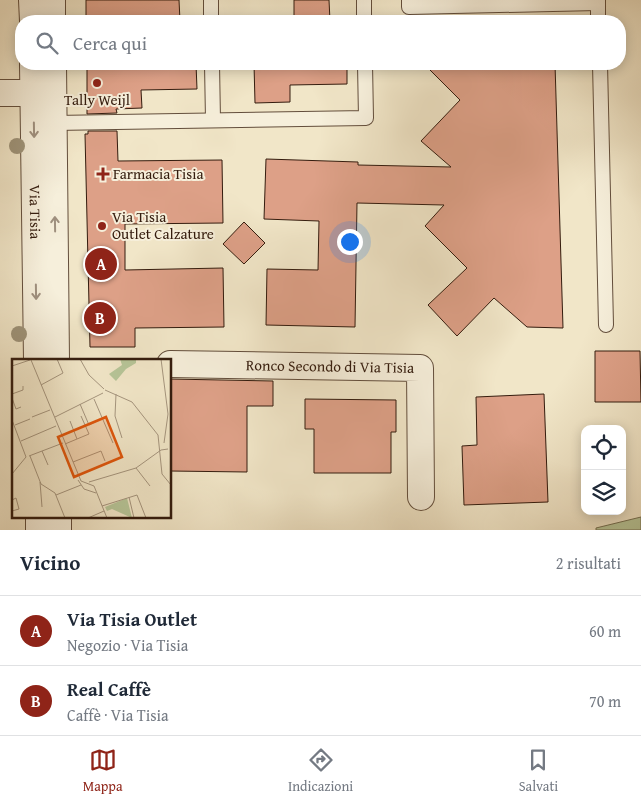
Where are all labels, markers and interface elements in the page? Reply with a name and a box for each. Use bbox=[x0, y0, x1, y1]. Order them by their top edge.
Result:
search box bbox=[15, 15, 626, 70]
icon: search bbox=[33, 29, 61, 57]
text: Cerca qui bbox=[73, 29, 147, 57]
marker: Tally Weijl bbox=[91, 77, 103, 89]
place label: Tally Weijl bbox=[64, 89, 130, 110]
one-way arrow bbox=[29, 122, 39, 138]
place label: Farmacia Tisia bbox=[113, 163, 203, 184]
marker: Farmacia Tisia bbox=[97, 168, 109, 180]
street label: Via Tisia bbox=[25, 185, 46, 239]
place label: Via Tisia Outlet Calzature bbox=[112, 206, 214, 244]
one-way arrow bbox=[50, 216, 60, 232]
marker: Via Tisia Outlet Calzature bbox=[96, 220, 108, 232]
your location bbox=[337, 229, 363, 255]
pin: A bbox=[85, 245, 117, 283]
one-way arrow bbox=[31, 284, 41, 300]
pin: B bbox=[84, 299, 116, 337]
street label: Ronco Secondo di Via Tisia bbox=[246, 354, 414, 378]
inset map bbox=[12, 359, 171, 518]
map controls bbox=[581, 425, 626, 515]
button: locate bbox=[581, 425, 626, 470]
button: layers bbox=[581, 470, 626, 515]
text: Vicino bbox=[20, 547, 80, 578]
text: 2 risultati bbox=[556, 551, 621, 575]
text: Via Tisia Outlet bbox=[67, 605, 197, 633]
text: A bbox=[31, 619, 41, 643]
text: 60 m bbox=[589, 619, 621, 643]
text: Negozio · Via Tisia bbox=[67, 633, 188, 657]
text: Real Caffè bbox=[67, 675, 151, 703]
text: B bbox=[31, 689, 41, 713]
text: 70 m bbox=[589, 689, 621, 713]
text: Caffè · Via Tisia bbox=[67, 703, 169, 727]
tab: Mappa bbox=[83, 746, 123, 796]
tab: Indicazioni bbox=[288, 746, 353, 796]
tab: Salvati bbox=[519, 746, 558, 796]

